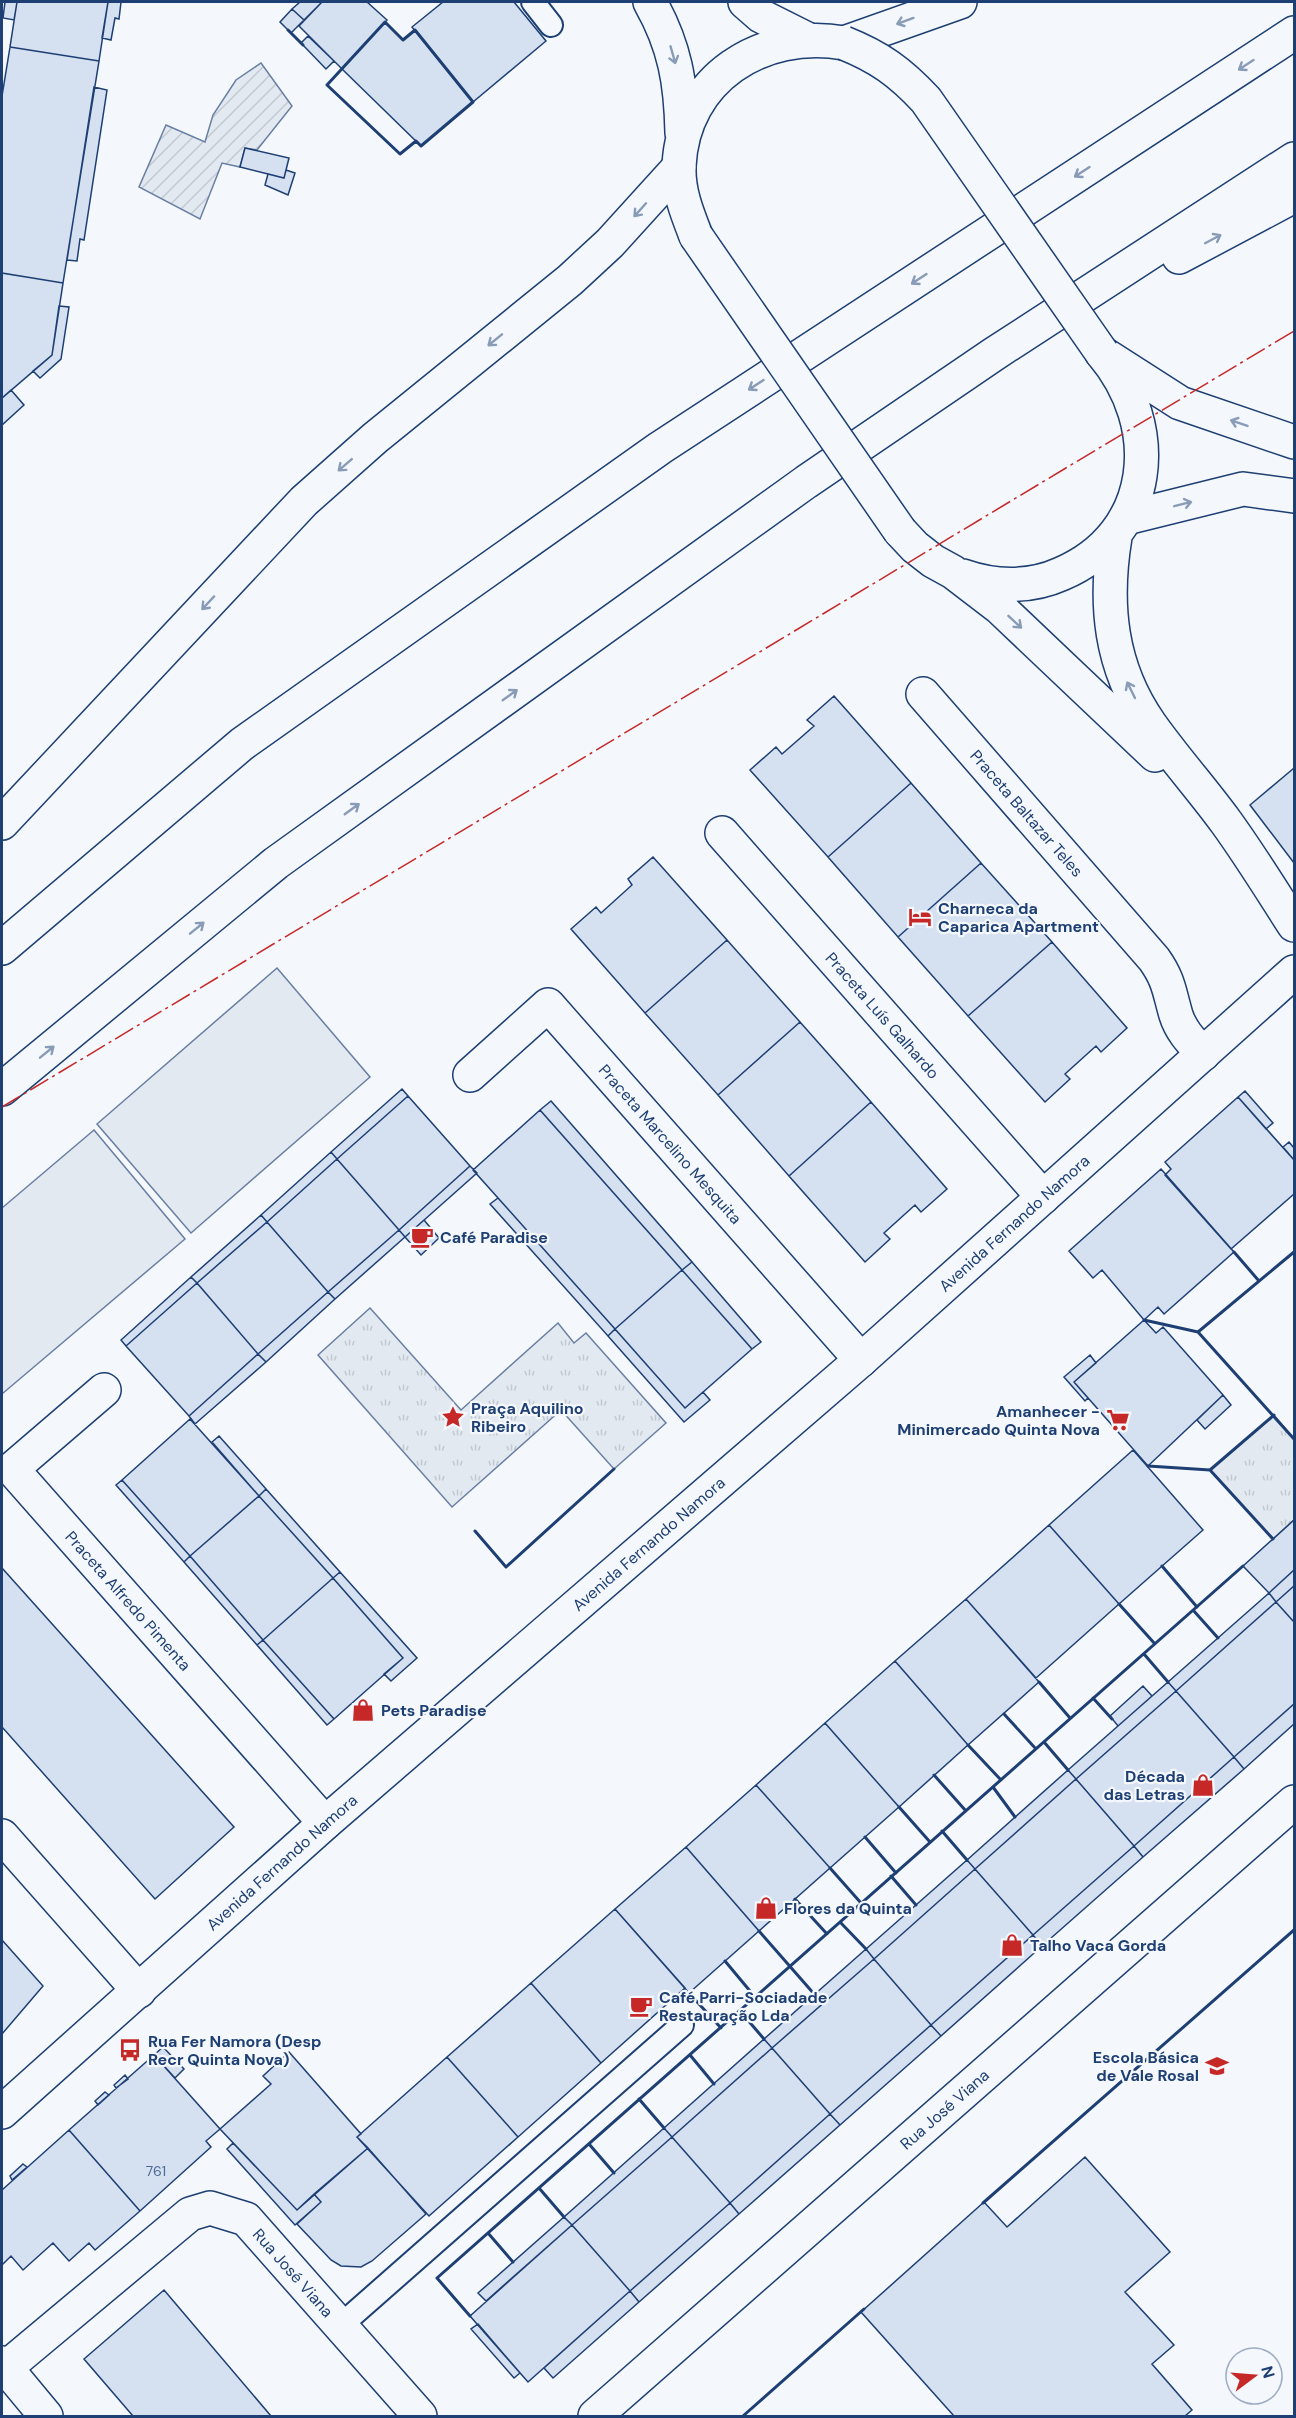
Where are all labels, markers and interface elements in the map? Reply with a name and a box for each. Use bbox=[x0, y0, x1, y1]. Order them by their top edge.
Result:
one-way arrow bbox=[896, 17, 915, 28]
one-way arrow bbox=[668, 45, 679, 64]
one-way arrow bbox=[1237, 59, 1254, 72]
one-way arrow bbox=[1074, 166, 1091, 178]
one-way arrow bbox=[633, 202, 647, 217]
one-way arrow bbox=[1204, 233, 1222, 244]
one-way arrow bbox=[911, 273, 928, 285]
one-way arrow bbox=[488, 334, 504, 347]
one-way arrow bbox=[748, 380, 765, 392]
one-way arrow bbox=[1230, 417, 1249, 428]
one-way arrow bbox=[338, 458, 353, 472]
one-way arrow bbox=[1173, 497, 1192, 509]
one-way arrow bbox=[201, 595, 215, 610]
one-way arrow bbox=[1007, 615, 1022, 629]
one-way arrow bbox=[1125, 681, 1137, 699]
one-way arrow bbox=[502, 689, 518, 701]
street label: Praceta Baltazar Teles bbox=[965, 746, 1087, 881]
one-way arrow bbox=[343, 803, 359, 815]
place label: Charneca da Caparica Apartment bbox=[938, 898, 1099, 937]
hotel icon: Charneca da Caparica Apartment bbox=[907, 904, 933, 930]
one-way arrow bbox=[189, 922, 205, 935]
street label: Praceta Luís Galhardo bbox=[821, 948, 944, 1083]
one-way arrow bbox=[39, 1045, 55, 1058]
street label: Praceta Marcelino Mesquita bbox=[594, 1060, 746, 1229]
street label: Avenida Fernando Namora bbox=[934, 1150, 1094, 1296]
cafe icon: Café Paradise bbox=[409, 1224, 435, 1250]
place label: Café Paradise bbox=[440, 1227, 548, 1248]
place label: Praça Aquilino Ribeiro bbox=[471, 1398, 584, 1437]
place label: Amanhecer - Minimercado Quinta Nova bbox=[897, 1401, 1100, 1440]
place icon: Praça Aquilino Ribeiro bbox=[440, 1404, 466, 1430]
supermarket icon: Amanhecer - Minimercado Quinta Nova bbox=[1105, 1407, 1131, 1433]
street label: Avenida Fernando Namora bbox=[568, 1472, 730, 1616]
street label: Praceta Alfredo Pimenta bbox=[61, 1527, 196, 1675]
shop icon: Pets Paradise bbox=[350, 1697, 376, 1723]
place label: Pets Paradise bbox=[381, 1700, 487, 1721]
place label: Década das Letras bbox=[1103, 1766, 1185, 1805]
shop icon: Década das Letras bbox=[1190, 1772, 1216, 1798]
street label: Avenida Fernando Namora bbox=[202, 1790, 362, 1935]
shop icon: Flores da Quinta bbox=[753, 1895, 779, 1921]
place label: Flores da Quinta bbox=[784, 1898, 912, 1919]
shop icon: Talho Vaca Gorda bbox=[999, 1932, 1025, 1958]
place label: Talho Vaca Gorda bbox=[1030, 1935, 1166, 1956]
place label: Café Parri-Sociadade Restauração Lda bbox=[659, 1987, 827, 2026]
cafe icon: Café Parri-Sociadade Restauração Lda bbox=[628, 1993, 654, 2019]
place label: Rua Fer Namora (Desp Recr Quinta Nova) bbox=[148, 2031, 321, 2070]
bus stop icon: Rua Fer Namora (Desp Recr Quinta Nova) bbox=[117, 2037, 143, 2063]
place label: Escola Básica de Vale Rosal bbox=[1093, 2047, 1199, 2086]
school or university icon: Escola Básica de Vale Rosal bbox=[1204, 2053, 1230, 2079]
street label: Rua José Viana bbox=[896, 2065, 994, 2154]
house number: 761 bbox=[146, 2162, 166, 2180]
street label: Rua José Viana bbox=[248, 2224, 338, 2322]
north arrow bbox=[1224, 2346, 1284, 2406]
text: N bbox=[1256, 2363, 1280, 2381]

